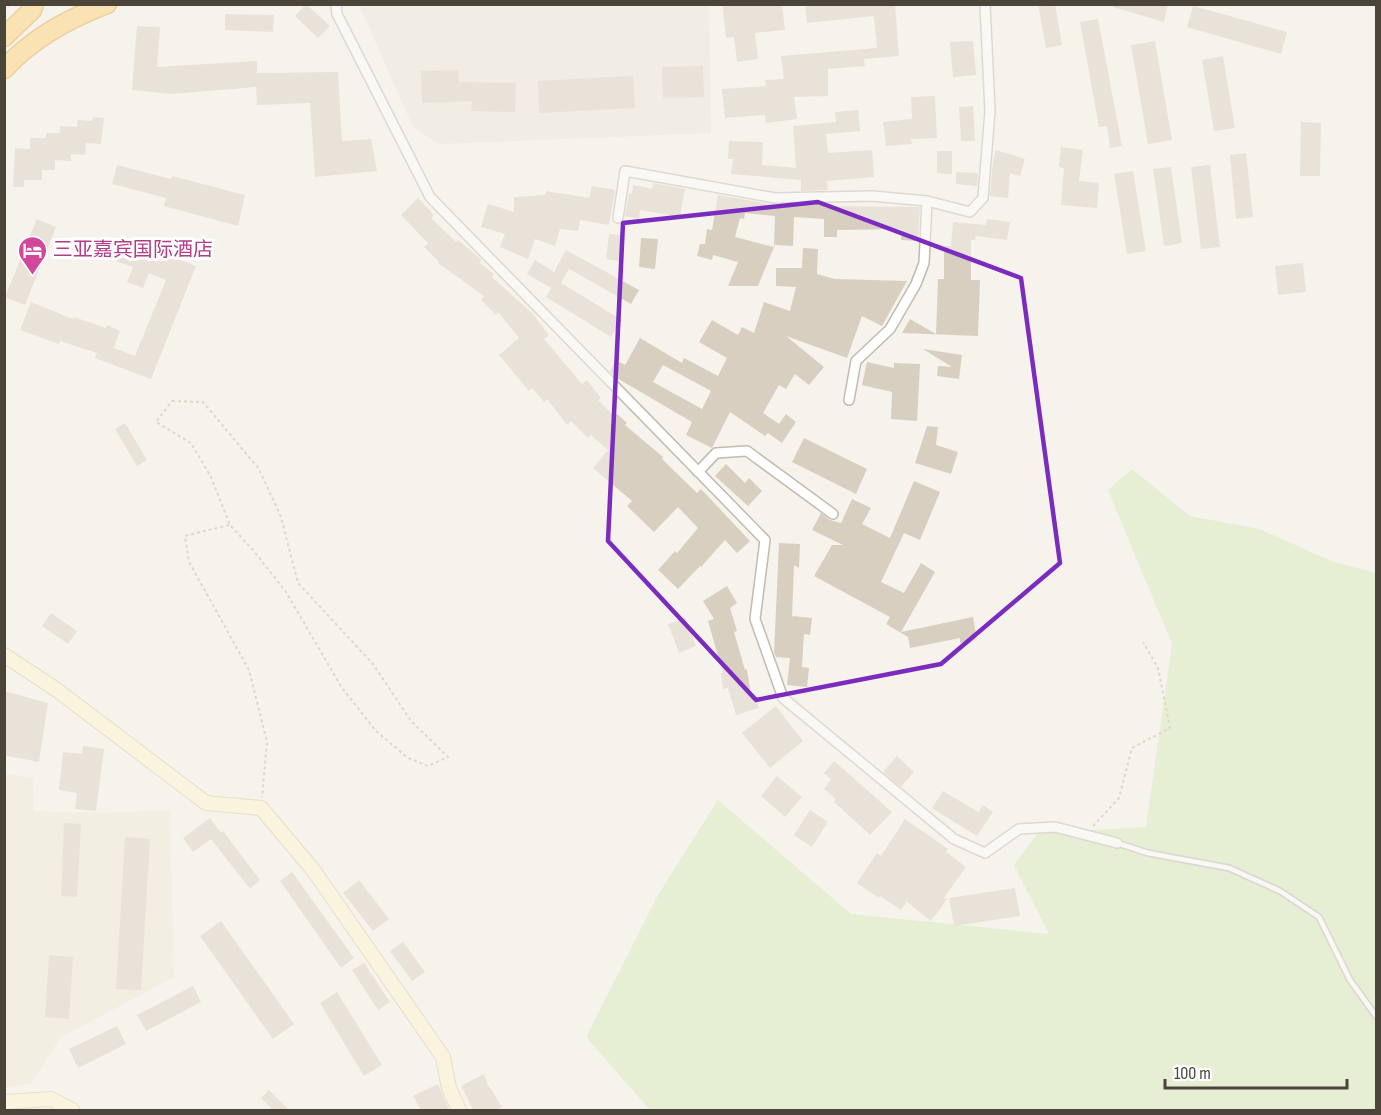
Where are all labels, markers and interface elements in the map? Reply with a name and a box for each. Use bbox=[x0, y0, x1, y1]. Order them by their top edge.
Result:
hotel icon: 三亚嘉宾国际酒店 bbox=[16, 234, 48, 276]
place label: 三亚嘉宾国际酒店 bbox=[53, 238, 213, 262]
scale bar bbox=[1165, 1052, 1346, 1090]
text: 100 m bbox=[1174, 1063, 1211, 1084]

